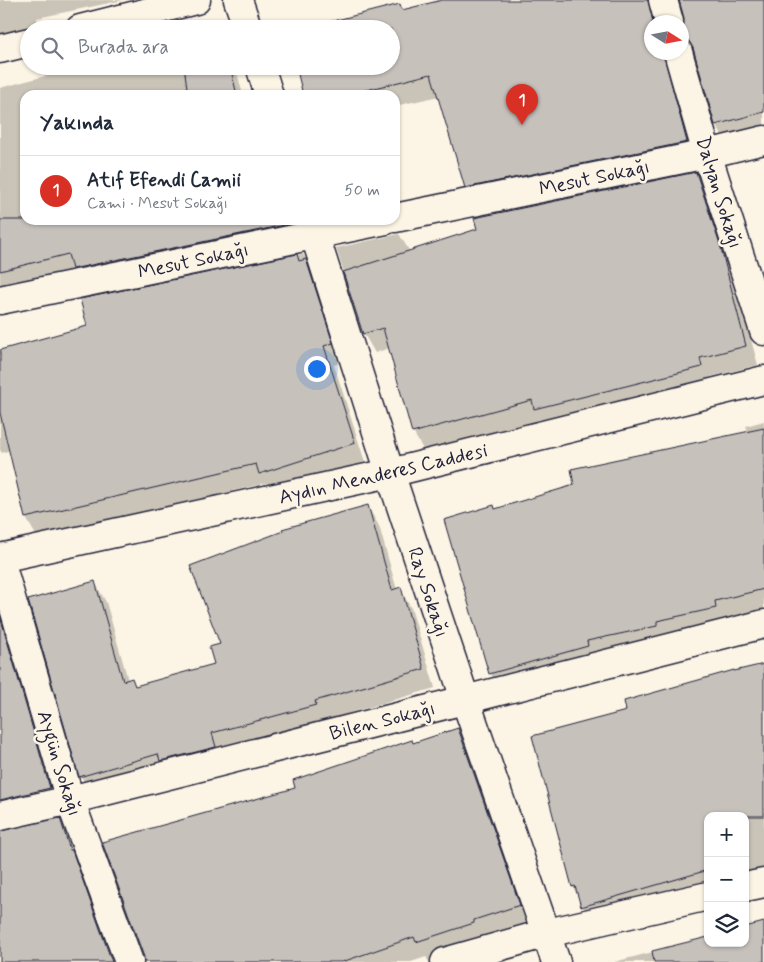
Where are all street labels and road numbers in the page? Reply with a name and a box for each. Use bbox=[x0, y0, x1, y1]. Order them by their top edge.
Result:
street label: Dalyan Sokağı bbox=[689, 133, 748, 252]
street label: Mesut Sokağı bbox=[536, 154, 652, 203]
street label: Mesut Sokağı bbox=[135, 237, 251, 286]
street label: Aydın Menderes Caddesi bbox=[276, 437, 490, 512]
street label: Ray Sokağı bbox=[400, 544, 455, 641]
street label: Bilen Sokağı bbox=[327, 695, 438, 748]
street label: Aygün Sokağı bbox=[28, 707, 87, 820]

